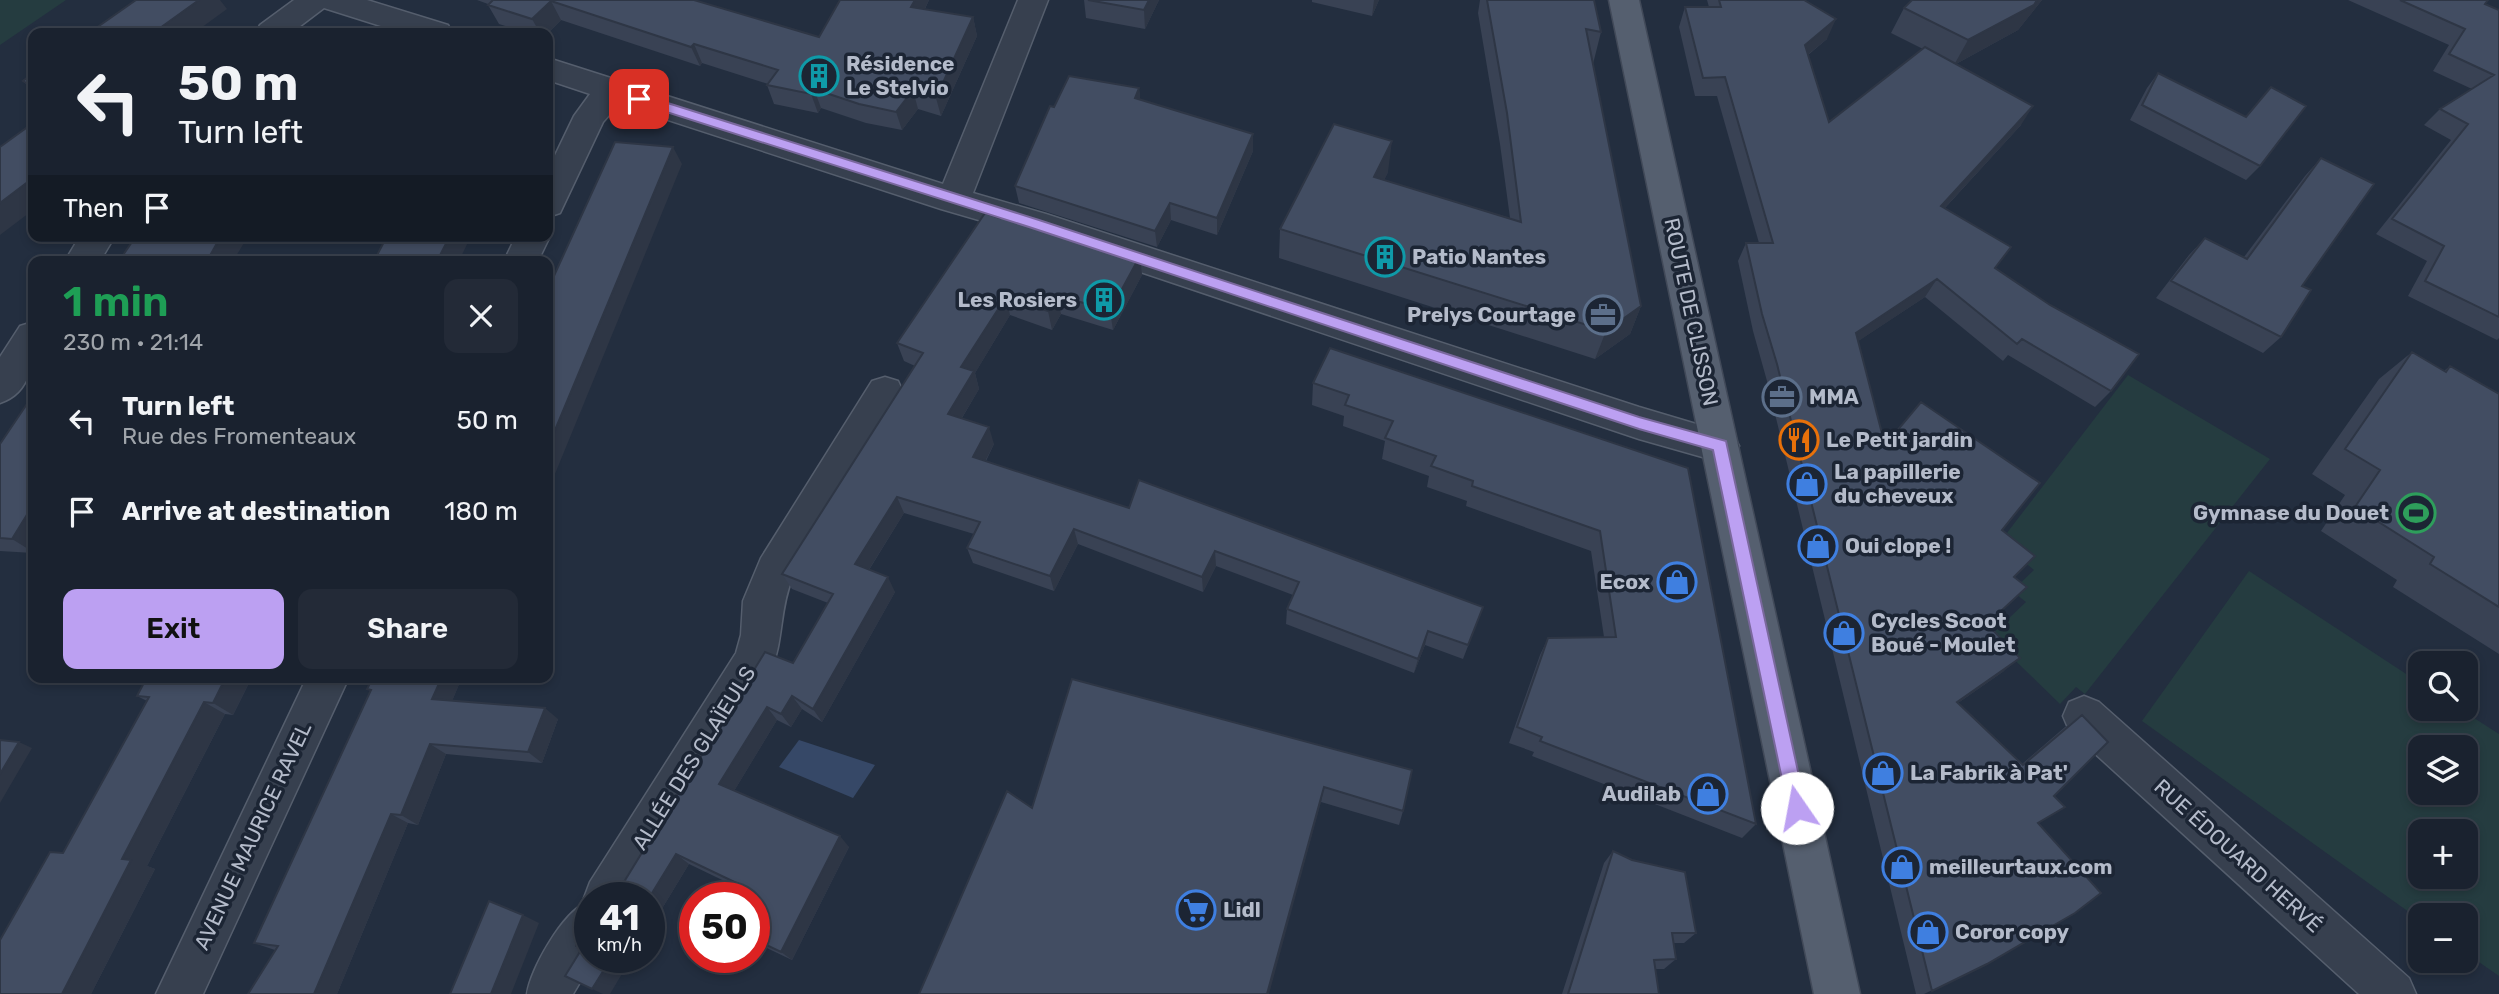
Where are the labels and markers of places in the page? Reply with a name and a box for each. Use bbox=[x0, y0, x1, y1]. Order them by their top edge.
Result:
place label: Résidence Le Stelvio bbox=[846, 51, 955, 100]
building icon: Résidence Le Stelvio bbox=[798, 55, 840, 97]
pin bbox=[609, 69, 669, 129]
building icon: Patio Nantes bbox=[1364, 236, 1406, 278]
place label: Patio Nantes bbox=[1412, 244, 1546, 269]
building icon: Les Rosiers bbox=[1083, 279, 1125, 321]
place label: Les Rosiers bbox=[958, 287, 1077, 312]
office icon: Prelys Courtage bbox=[1582, 294, 1624, 336]
place label: Prelys Courtage bbox=[1407, 302, 1576, 327]
office icon: MMA bbox=[1761, 376, 1803, 418]
place label: MMA bbox=[1809, 384, 1859, 409]
restaurant icon: Le Petit jardin bbox=[1778, 419, 1820, 461]
place label: Le Petit jardin bbox=[1826, 427, 1973, 452]
place label: La papillerie du cheveux bbox=[1834, 459, 1961, 508]
shop icon: La papillerie du cheveux bbox=[1786, 463, 1828, 505]
sports icon: Gymnase du Douet bbox=[2395, 492, 2437, 534]
place label: Gymnase du Douet bbox=[2193, 500, 2389, 525]
shop icon: Oui clope ! bbox=[1797, 525, 1839, 567]
place label: Oui clope ! bbox=[1845, 533, 1951, 558]
shop icon: Ecox bbox=[1656, 561, 1698, 603]
place label: Ecox bbox=[1599, 569, 1651, 594]
place label: Cycles Scoot Boué - Moulet bbox=[1871, 608, 2016, 657]
shop icon: Cycles Scoot Boué - Moulet bbox=[1823, 612, 1865, 654]
shop icon: La Fabrik à Pat' bbox=[1862, 752, 1904, 794]
place label: La Fabrik à Pat' bbox=[1910, 760, 2068, 785]
shop icon: Audilab bbox=[1687, 773, 1729, 815]
place label: Audilab bbox=[1602, 781, 1681, 806]
shop icon: meilleurtaux.com bbox=[1881, 846, 1923, 888]
place label: meilleurtaux.com bbox=[1929, 854, 2113, 879]
supermarket icon: Lidl bbox=[1175, 889, 1217, 931]
place label: Lidl bbox=[1223, 897, 1261, 922]
shop icon: Coror copy bbox=[1907, 911, 1949, 953]
place label: Coror copy bbox=[1955, 919, 2069, 944]

